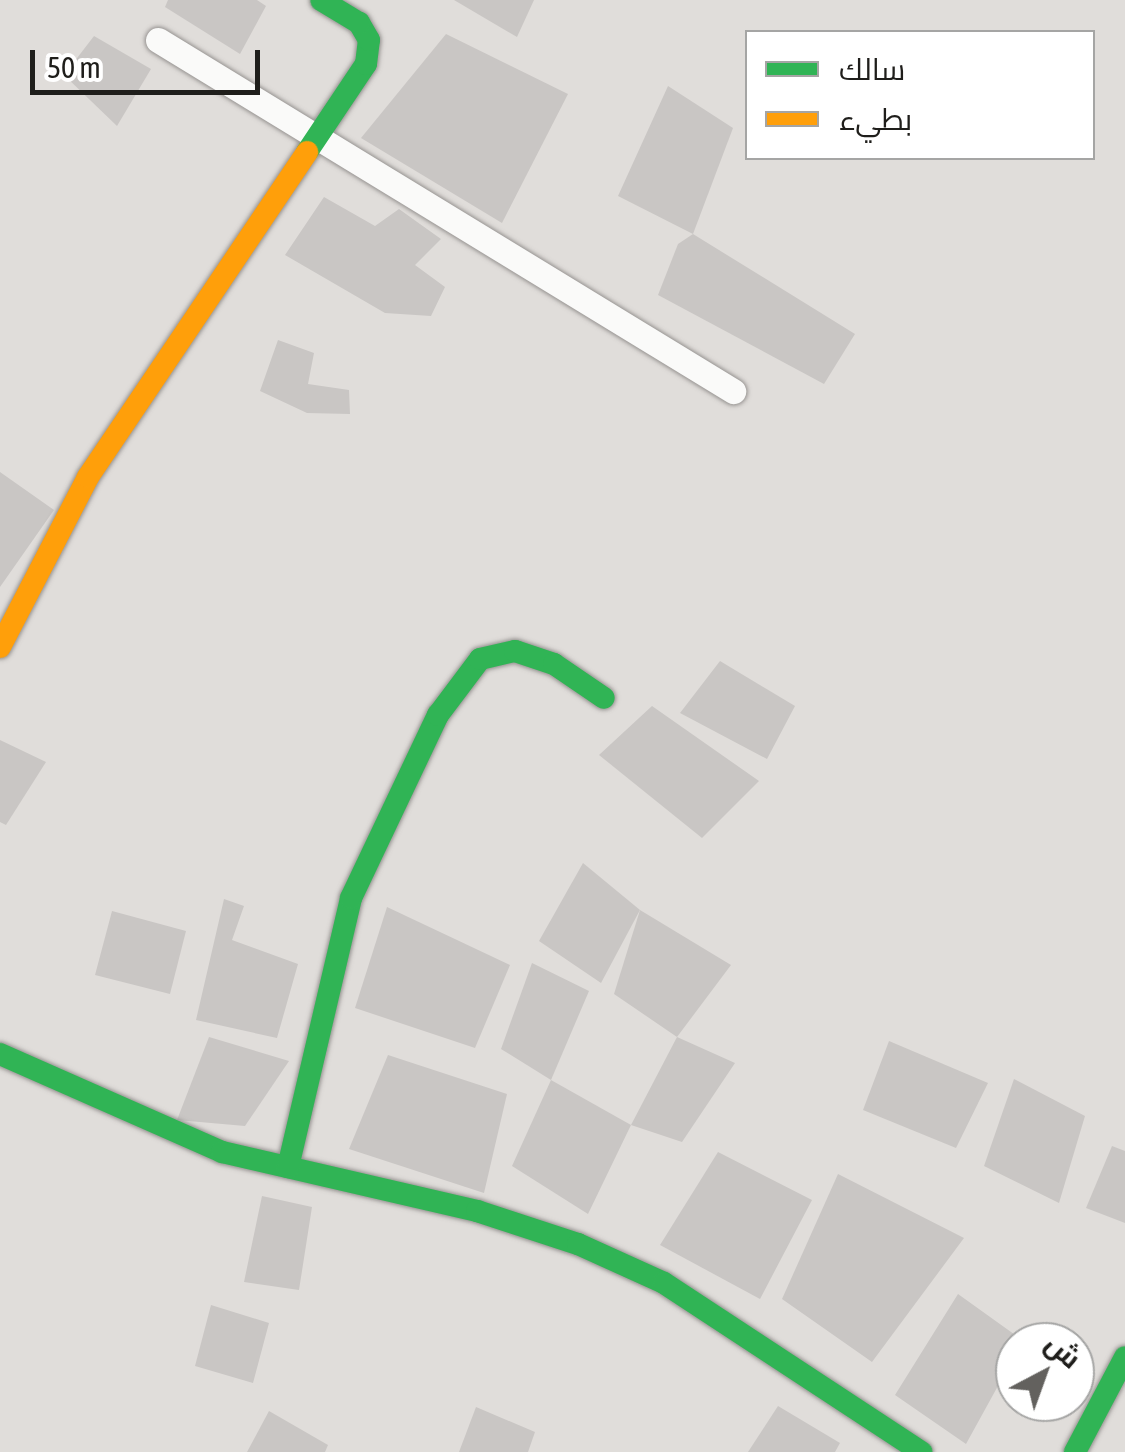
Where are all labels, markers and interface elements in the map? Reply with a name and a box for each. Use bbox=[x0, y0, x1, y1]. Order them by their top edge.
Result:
scale bar bbox=[35, 30, 265, 92]
legend bbox=[745, 30, 1095, 160]
text: 50 m bbox=[47, 50, 101, 84]
text: سالك bbox=[839, 52, 905, 86]
text: بطيء bbox=[839, 102, 912, 136]
north arrow bbox=[995, 1322, 1095, 1422]
text: ش bbox=[1039, 1327, 1087, 1375]

